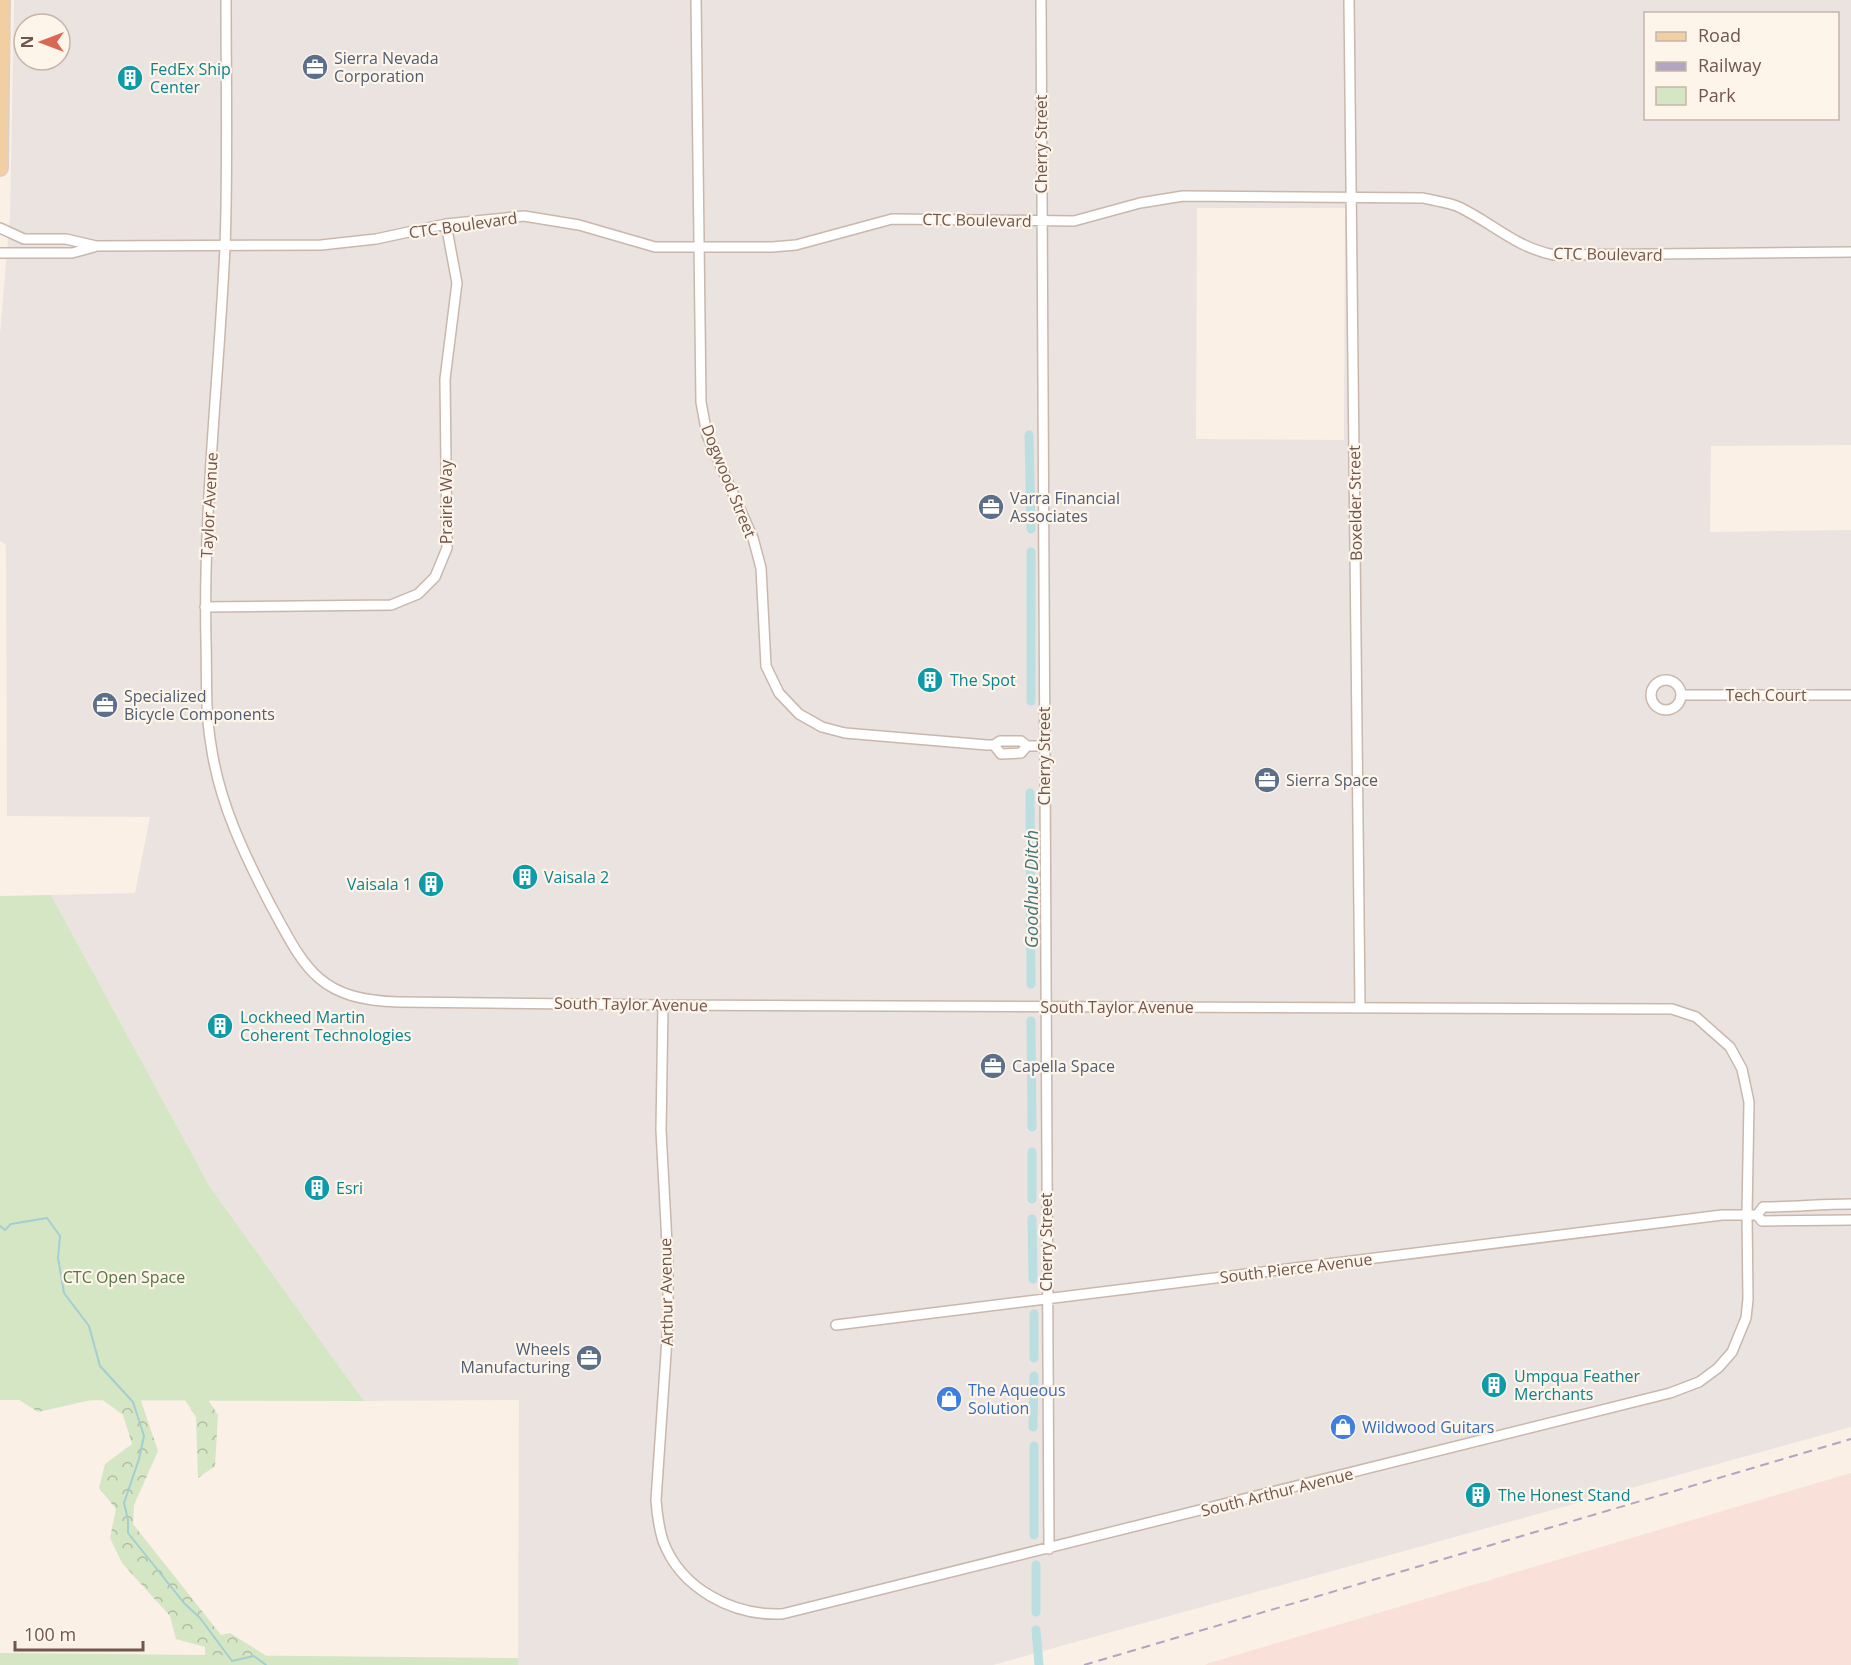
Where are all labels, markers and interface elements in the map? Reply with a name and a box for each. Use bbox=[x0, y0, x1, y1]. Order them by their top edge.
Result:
north arrow bbox=[12, 12, 72, 72]
legend bbox=[1644, 12, 1839, 120]
text: Road bbox=[1698, 23, 1741, 47]
text: N bbox=[16, 35, 38, 49]
place label: Sierra Nevada Corporation bbox=[334, 47, 439, 87]
office icon: Sierra Nevada Corporation bbox=[300, 52, 330, 82]
text: Railway bbox=[1698, 53, 1762, 77]
place label: FedEx Ship Center bbox=[150, 58, 231, 98]
building icon: FedEx Ship Center bbox=[115, 63, 145, 93]
text: Park bbox=[1698, 83, 1736, 107]
street label: Cherry Street bbox=[1030, 94, 1052, 193]
street label: CTC Boulevard bbox=[407, 207, 519, 243]
street label: CTC Boulevard bbox=[922, 208, 1032, 232]
street label: CTC Boulevard bbox=[1553, 242, 1663, 266]
street label: Dogwood Street bbox=[696, 421, 762, 541]
street label: Boxelder Street bbox=[1343, 445, 1367, 561]
street label: Taylor Avenue bbox=[195, 452, 223, 558]
street label: Prairie Way bbox=[435, 459, 457, 544]
place label: Varra Financial Associates bbox=[1010, 487, 1120, 527]
office icon: Varra Financial Associates bbox=[976, 492, 1006, 522]
building icon: The Spot bbox=[915, 665, 945, 695]
place label: The Spot bbox=[950, 669, 1016, 691]
street label: Tech Court bbox=[1725, 684, 1807, 706]
place label: Specialized Bicycle Components bbox=[124, 685, 275, 725]
office icon: Specialized Bicycle Components bbox=[90, 690, 120, 720]
street label: Cherry Street bbox=[1033, 706, 1055, 805]
office icon: Sierra Space bbox=[1252, 765, 1282, 795]
place label: Sierra Space bbox=[1286, 769, 1378, 791]
water label: Goodhue Ditch bbox=[1019, 830, 1043, 948]
building icon: Vaisala 2 bbox=[510, 862, 540, 892]
place label: Vaisala 2 bbox=[544, 866, 609, 888]
building icon: Vaisala 1 bbox=[416, 869, 446, 899]
place label: Vaisala 1 bbox=[347, 873, 412, 895]
street label: South Taylor Avenue bbox=[554, 992, 708, 1016]
street label: South Taylor Avenue bbox=[1040, 996, 1194, 1018]
place label: Lockheed Martin Coherent Technologies bbox=[240, 1006, 411, 1046]
building icon: Lockheed Martin Coherent Technologies bbox=[205, 1011, 235, 1041]
office icon: Capella Space bbox=[978, 1051, 1008, 1081]
place label: Capella Space bbox=[1012, 1055, 1115, 1077]
building icon: Esri bbox=[302, 1173, 332, 1203]
place label: Esri bbox=[336, 1177, 363, 1199]
street label: Cherry Street bbox=[1035, 1192, 1057, 1291]
street label: Arthur Avenue bbox=[654, 1238, 678, 1346]
street label: South Pierce Avenue bbox=[1218, 1248, 1374, 1288]
park label: CTC Open Space bbox=[63, 1266, 185, 1288]
place label: Wheels Manufacturing bbox=[461, 1338, 570, 1378]
office icon: Wheels Manufacturing bbox=[574, 1343, 604, 1373]
place label: Umpqua Feather Merchants bbox=[1514, 1365, 1641, 1405]
building icon: Umpqua Feather Merchants bbox=[1479, 1370, 1509, 1400]
place label: The Aqueous Solution bbox=[968, 1379, 1066, 1419]
shop icon: The Aqueous Solution bbox=[934, 1384, 964, 1414]
shop icon: Wildwood Guitars bbox=[1328, 1412, 1358, 1442]
place label: Wildwood Guitars bbox=[1362, 1416, 1494, 1438]
street label: South Arthur Avenue bbox=[1199, 1462, 1355, 1522]
building icon: The Honest Stand bbox=[1463, 1480, 1493, 1510]
place label: The Honest Stand bbox=[1498, 1484, 1630, 1506]
scale bar bbox=[15, 1614, 142, 1652]
text: 100 m bbox=[24, 1622, 76, 1646]

